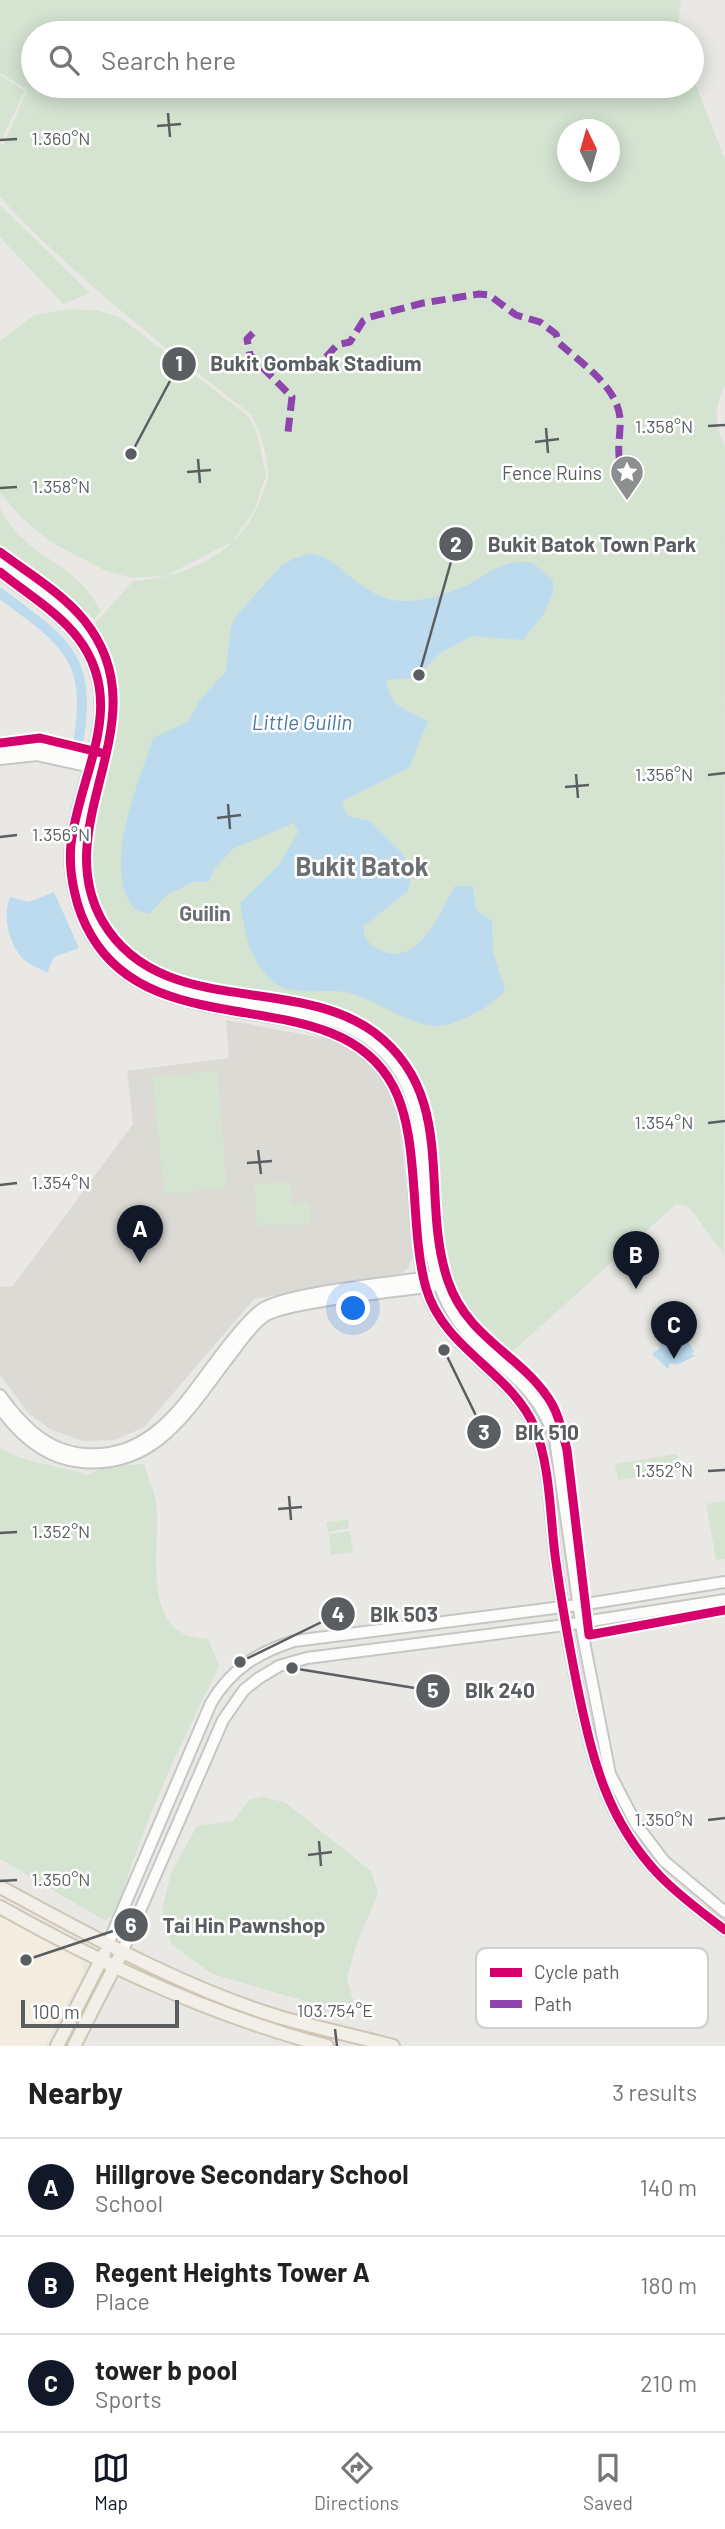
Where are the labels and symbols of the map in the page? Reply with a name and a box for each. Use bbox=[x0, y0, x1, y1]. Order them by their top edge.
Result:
north arrow bbox=[557, 119, 620, 182]
text: 1.360°N bbox=[31, 127, 91, 149]
callout: Bukit Gombak Stadium bbox=[162, 343, 436, 385]
text: 1 bbox=[175, 350, 183, 375]
text: Bukit Gombak Stadium bbox=[210, 350, 422, 375]
text: 1.358°N bbox=[635, 415, 693, 437]
place icon: Fence Ruins bbox=[608, 453, 646, 502]
place label: Fence Ruins bbox=[502, 461, 602, 484]
text: 1.358°N bbox=[32, 475, 90, 497]
callout: Bukit Batok Town Park bbox=[439, 523, 710, 565]
text: 2 bbox=[450, 531, 462, 556]
text: Bukit Batok Town Park bbox=[488, 531, 696, 556]
water label: Little Guilin bbox=[252, 709, 352, 734]
text: 1.356°N bbox=[635, 763, 693, 785]
text: 1.356°N bbox=[32, 823, 90, 845]
district label: Bukit Batok bbox=[295, 850, 429, 881]
district label: Guilin bbox=[179, 900, 231, 925]
text: 1.354°N bbox=[635, 1111, 693, 1133]
text: 1.354°N bbox=[32, 1171, 90, 1193]
pin: A bbox=[117, 1205, 163, 1263]
pin: B bbox=[613, 1231, 659, 1289]
your location bbox=[336, 1291, 370, 1325]
pin: C bbox=[651, 1301, 697, 1359]
callout: Blk 510 bbox=[466, 1411, 593, 1453]
text: 3 bbox=[478, 1419, 490, 1444]
text: Blk 510 bbox=[515, 1419, 579, 1444]
text: 1.352°N bbox=[635, 1459, 693, 1481]
text: 1.352°N bbox=[32, 1520, 90, 1542]
callout: Blk 503 bbox=[321, 1593, 452, 1635]
text: 4 bbox=[332, 1601, 344, 1626]
text: Blk 503 bbox=[370, 1601, 438, 1626]
callout: Blk 240 bbox=[416, 1670, 549, 1712]
text: 5 bbox=[427, 1677, 439, 1702]
text: Blk 240 bbox=[465, 1677, 535, 1702]
text: 1.350°N bbox=[634, 1808, 694, 1830]
text: 1.350°N bbox=[31, 1868, 91, 1890]
callout: Tai Hin Pawnshop bbox=[114, 1904, 340, 1946]
text: 6 bbox=[125, 1912, 137, 1937]
text: Tai Hin Pawnshop bbox=[162, 1912, 326, 1937]
legend bbox=[476, 1948, 708, 2028]
text: Cycle path bbox=[534, 1960, 619, 1983]
text: Path bbox=[534, 1992, 572, 2015]
scale bar bbox=[21, 1997, 178, 2029]
text: 103.754°E bbox=[297, 1999, 373, 2021]

